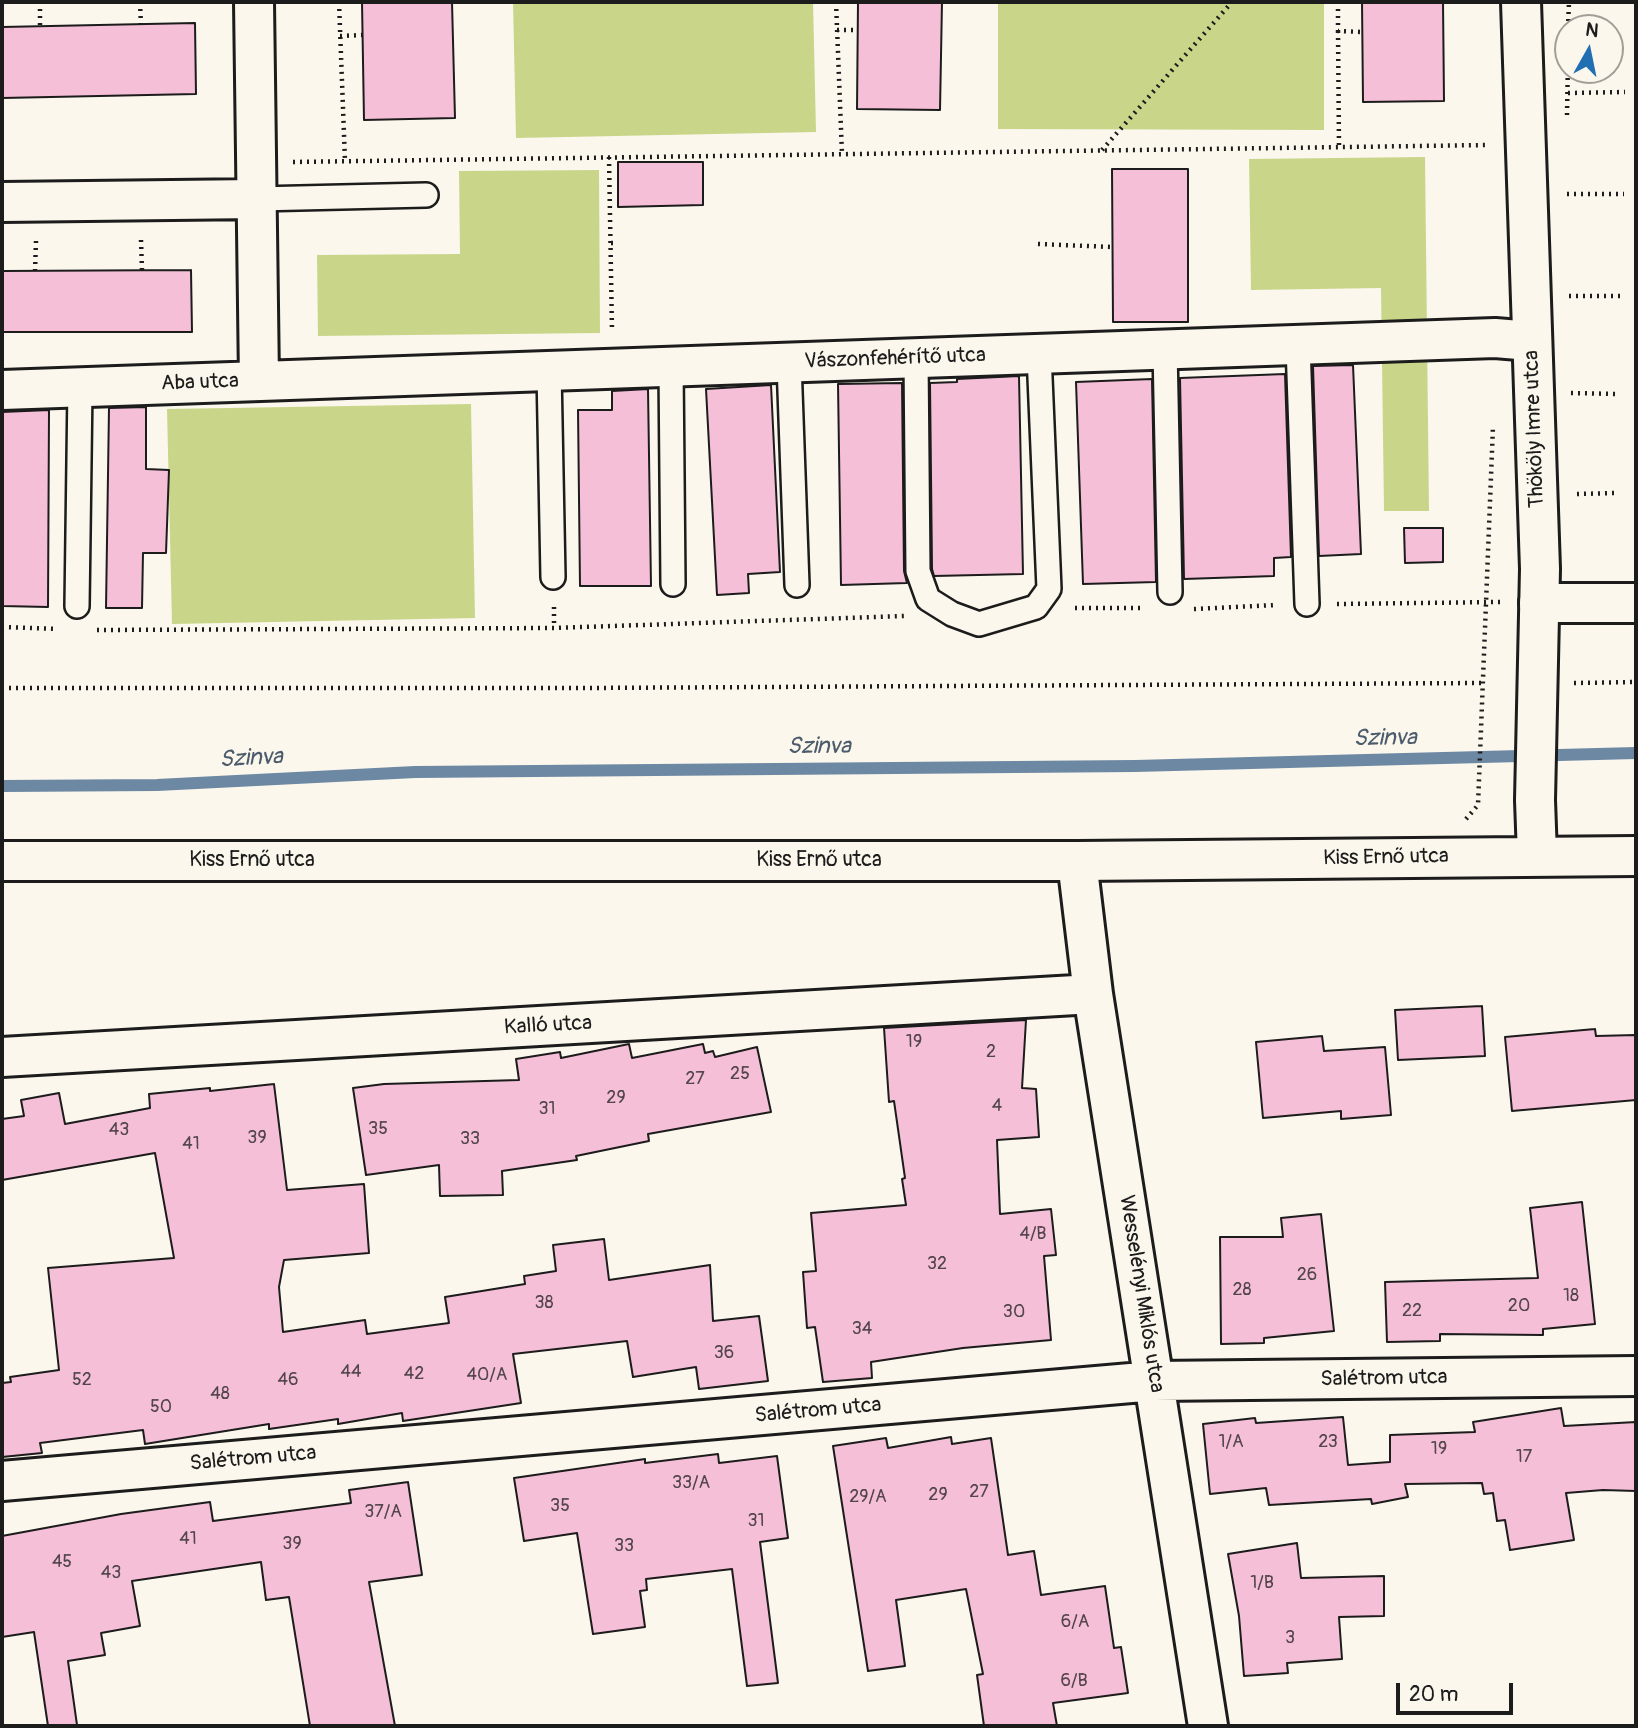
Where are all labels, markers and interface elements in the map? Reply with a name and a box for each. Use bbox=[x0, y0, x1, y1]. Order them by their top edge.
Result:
north arrow bbox=[1554, 14, 1624, 84]
text: N bbox=[1584, 17, 1600, 43]
street label: Vászonfehérítő utca bbox=[804, 343, 986, 375]
street label: Thököly Imre utca bbox=[1520, 350, 1550, 508]
street label: Aba utca bbox=[161, 369, 239, 397]
water label: Szinva bbox=[1353, 725, 1417, 753]
water label: Szinva bbox=[787, 733, 851, 761]
water label: Szinva bbox=[219, 744, 283, 774]
street label: Kiss Ernő utca bbox=[1323, 844, 1449, 872]
street label: Kiss Ernő utca bbox=[189, 848, 315, 874]
street label: Kiss Ernő utca bbox=[756, 848, 882, 874]
street label: Kalló utca bbox=[503, 1011, 593, 1041]
house number: 19 bbox=[906, 1031, 922, 1053]
house number: 2 bbox=[986, 1041, 996, 1063]
house number: 25 bbox=[730, 1063, 750, 1085]
house number: 27 bbox=[685, 1068, 705, 1090]
house number: 29 bbox=[606, 1087, 626, 1109]
house number: 4 bbox=[992, 1095, 1002, 1117]
house number: 31 bbox=[538, 1098, 556, 1120]
house number: 35 bbox=[368, 1118, 388, 1140]
house number: 43 bbox=[109, 1119, 129, 1141]
house number: 39 bbox=[247, 1127, 267, 1149]
house number: 33 bbox=[460, 1128, 480, 1150]
house number: 41 bbox=[182, 1133, 200, 1155]
street label: Wesselényi Miklós utca bbox=[1113, 1193, 1169, 1395]
house number: 4/B bbox=[1019, 1223, 1047, 1245]
house number: 32 bbox=[927, 1253, 947, 1275]
house number: 26 bbox=[1297, 1264, 1317, 1286]
house number: 28 bbox=[1232, 1279, 1252, 1301]
house number: 18 bbox=[1563, 1285, 1579, 1307]
house number: 38 bbox=[534, 1292, 554, 1314]
house number: 20 bbox=[1508, 1295, 1530, 1317]
house number: 22 bbox=[1402, 1300, 1422, 1322]
house number: 30 bbox=[1003, 1301, 1025, 1323]
house number: 34 bbox=[852, 1318, 872, 1340]
house number: 36 bbox=[714, 1342, 734, 1364]
house number: 44 bbox=[341, 1361, 361, 1383]
house number: 42 bbox=[404, 1363, 424, 1385]
house number: 40/A bbox=[467, 1364, 507, 1386]
street label: Salétrom utca bbox=[1320, 1365, 1448, 1393]
house number: 52 bbox=[72, 1369, 92, 1391]
house number: 46 bbox=[278, 1369, 298, 1391]
house number: 48 bbox=[210, 1383, 230, 1405]
street label: Salétrom utca bbox=[754, 1393, 882, 1429]
house number: 50 bbox=[150, 1396, 172, 1418]
house number: 1/A bbox=[1218, 1431, 1244, 1453]
house number: 23 bbox=[1318, 1431, 1338, 1453]
house number: 19 bbox=[1431, 1438, 1447, 1460]
street label: Salétrom utca bbox=[189, 1441, 317, 1477]
house number: 17 bbox=[1516, 1446, 1532, 1468]
house number: 33/A bbox=[672, 1472, 710, 1494]
house number: 27 bbox=[969, 1481, 989, 1503]
house number: 29 bbox=[928, 1484, 948, 1506]
house number: 29/A bbox=[849, 1486, 887, 1508]
house number: 35 bbox=[550, 1495, 570, 1517]
house number: 37/A bbox=[364, 1501, 402, 1523]
house number: 31 bbox=[747, 1510, 765, 1532]
house number: 41 bbox=[179, 1528, 197, 1550]
house number: 39 bbox=[282, 1533, 302, 1555]
house number: 33 bbox=[614, 1535, 634, 1557]
house number: 45 bbox=[52, 1551, 72, 1573]
house number: 43 bbox=[101, 1562, 121, 1584]
house number: 1/B bbox=[1250, 1572, 1274, 1594]
house number: 6/A bbox=[1061, 1611, 1089, 1633]
house number: 3 bbox=[1285, 1627, 1295, 1649]
scale bar bbox=[1400, 1668, 1517, 1712]
house number: 6/B bbox=[1060, 1670, 1088, 1692]
text: 20 m bbox=[1409, 1681, 1458, 1708]

